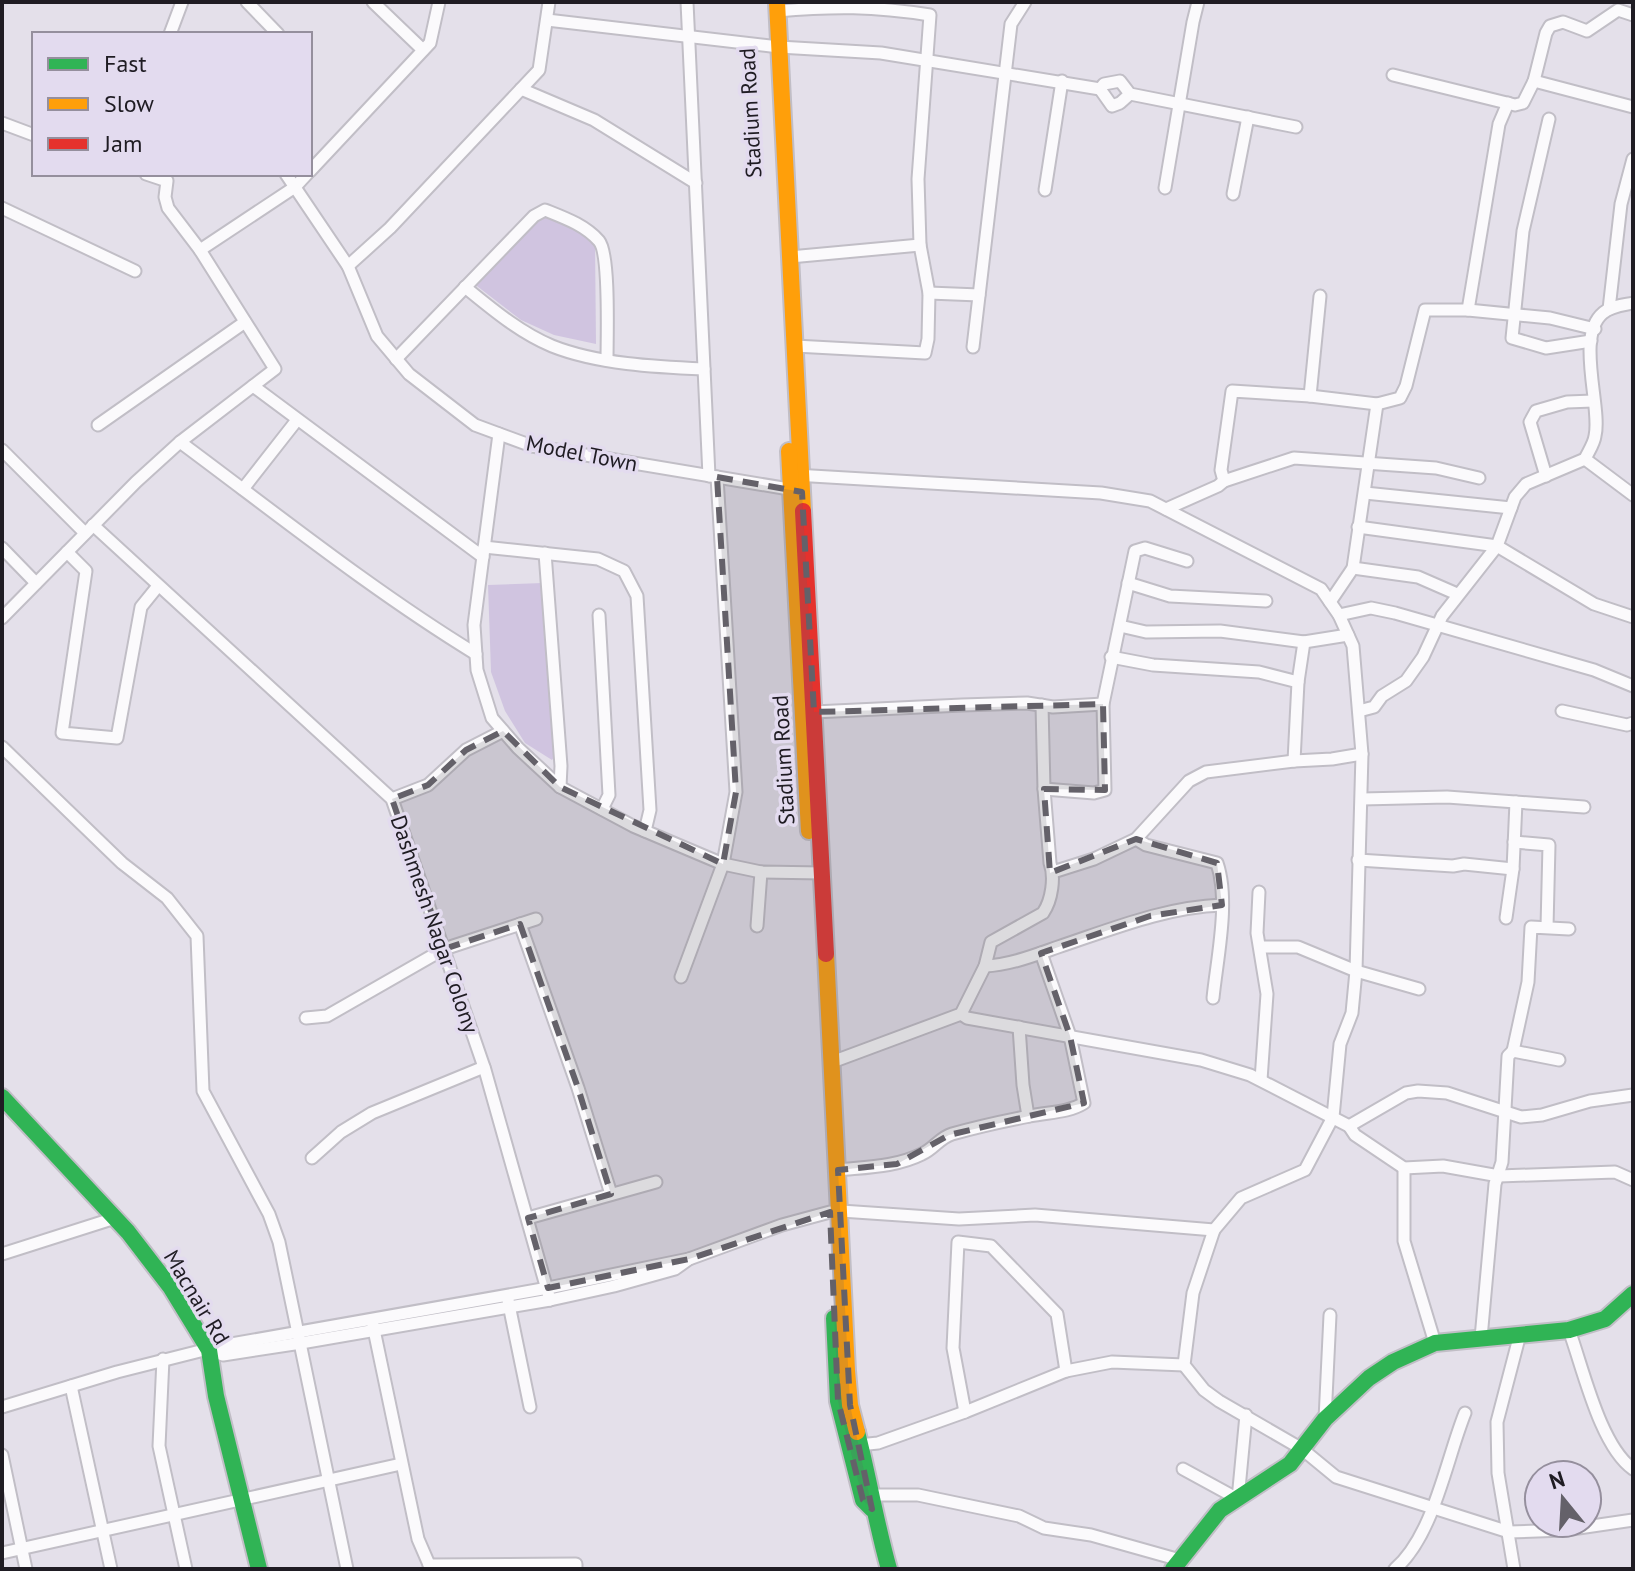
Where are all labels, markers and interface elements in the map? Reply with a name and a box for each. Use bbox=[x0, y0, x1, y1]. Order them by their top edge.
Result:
legend bbox=[32, 32, 312, 176]
street label: Stadium Road bbox=[733, 47, 767, 179]
text: Fast bbox=[104, 48, 147, 79]
text: Slow bbox=[104, 88, 154, 119]
text: Jam bbox=[103, 128, 142, 159]
street label: Model Town bbox=[524, 428, 640, 478]
street label: Stadium Road bbox=[766, 694, 800, 826]
street label: Dashmesh Nagar Colony bbox=[385, 811, 486, 1037]
street label: Macnair Rd bbox=[158, 1245, 236, 1349]
north arrow bbox=[1523, 1459, 1603, 1539]
text: N bbox=[1546, 1464, 1568, 1496]

